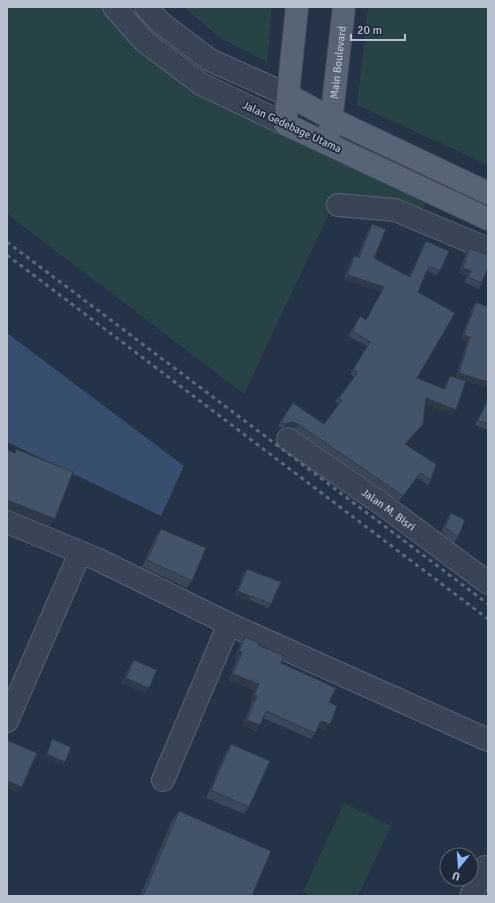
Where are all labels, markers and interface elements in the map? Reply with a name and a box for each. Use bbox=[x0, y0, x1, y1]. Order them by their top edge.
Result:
scale bar bbox=[351, 16, 405, 42]
text: 20 m bbox=[357, 23, 382, 38]
street label: Main Boulevard bbox=[327, 25, 348, 100]
street label: Jalan Gedebage Utama bbox=[240, 98, 344, 156]
street label: Jalan M. Bisri bbox=[359, 486, 418, 533]
north arrow bbox=[439, 847, 479, 887]
text: U bbox=[451, 869, 462, 883]

